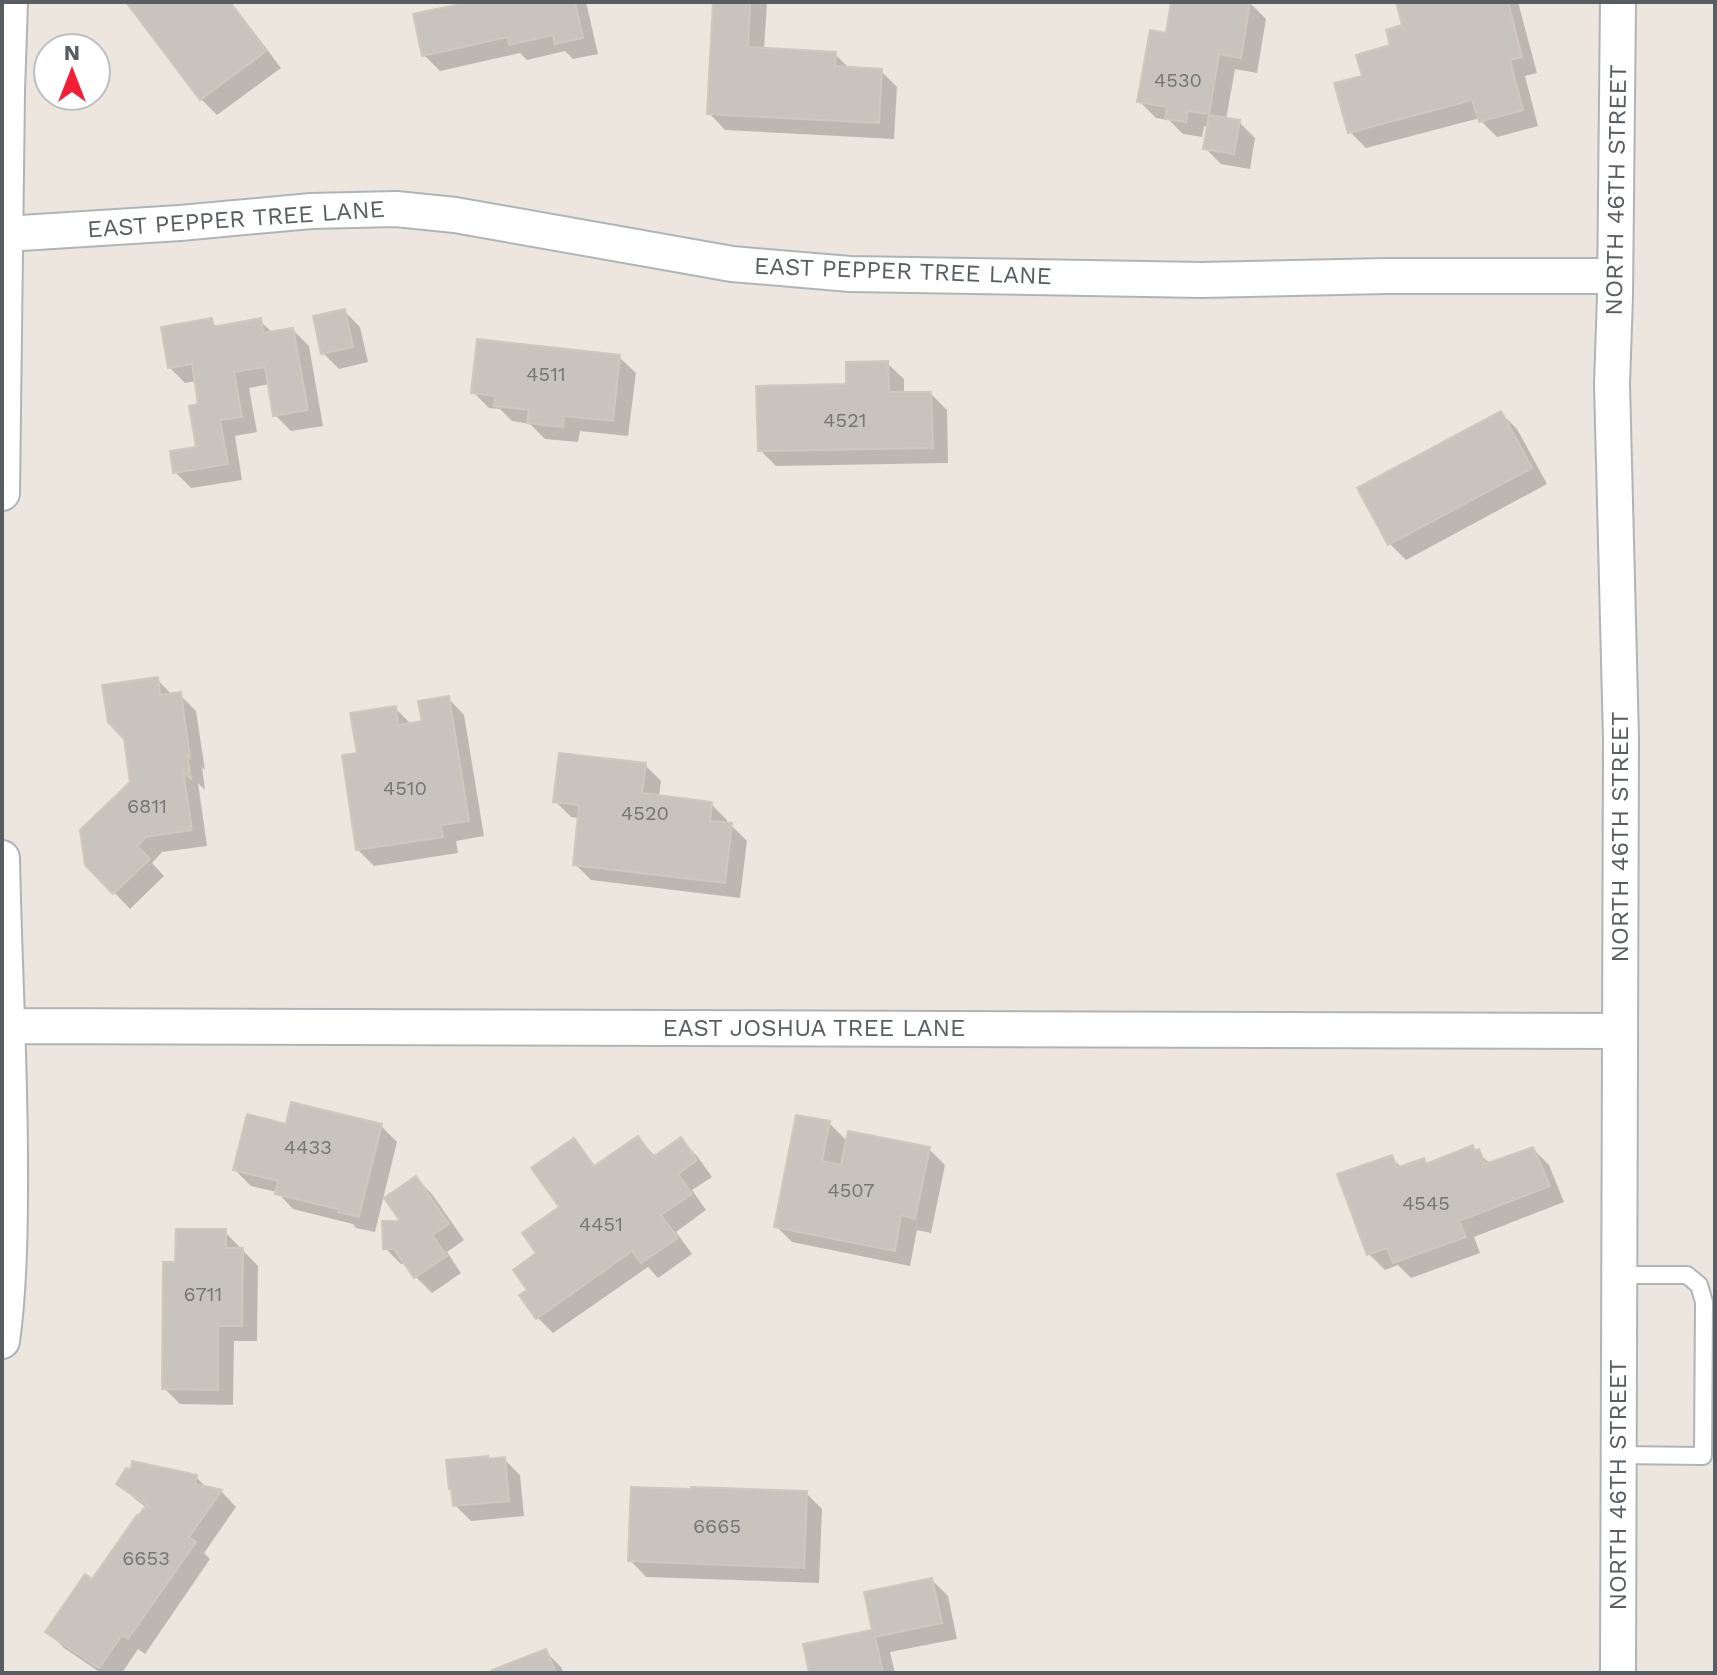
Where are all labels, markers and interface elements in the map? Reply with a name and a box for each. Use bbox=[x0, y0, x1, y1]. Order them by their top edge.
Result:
north arrow bbox=[32, 32, 112, 112]
text: N bbox=[64, 40, 80, 65]
street label: NORTH 46TH STREET bbox=[1600, 64, 1632, 316]
house number: 4530 bbox=[1154, 68, 1202, 92]
street label: EAST PEPPER TREE LANE bbox=[86, 195, 386, 243]
street label: EAST PEPPER TREE LANE bbox=[754, 252, 1052, 290]
house number: 4511 bbox=[526, 362, 566, 386]
house number: 4521 bbox=[823, 408, 867, 432]
street label: NORTH 46TH STREET bbox=[1606, 711, 1634, 963]
house number: 4510 bbox=[383, 776, 427, 800]
house number: 6811 bbox=[127, 794, 167, 818]
house number: 4520 bbox=[621, 801, 669, 825]
street label: EAST JOSHUA TREE LANE bbox=[663, 1014, 965, 1042]
house number: 4433 bbox=[284, 1135, 332, 1159]
house number: 4507 bbox=[827, 1178, 875, 1202]
house number: 4545 bbox=[1402, 1191, 1450, 1215]
house number: 4451 bbox=[579, 1212, 623, 1236]
house number: 6711 bbox=[184, 1282, 222, 1306]
street label: NORTH 46TH STREET bbox=[1604, 1359, 1632, 1611]
house number: 6665 bbox=[693, 1514, 741, 1538]
house number: 6653 bbox=[122, 1546, 170, 1570]

